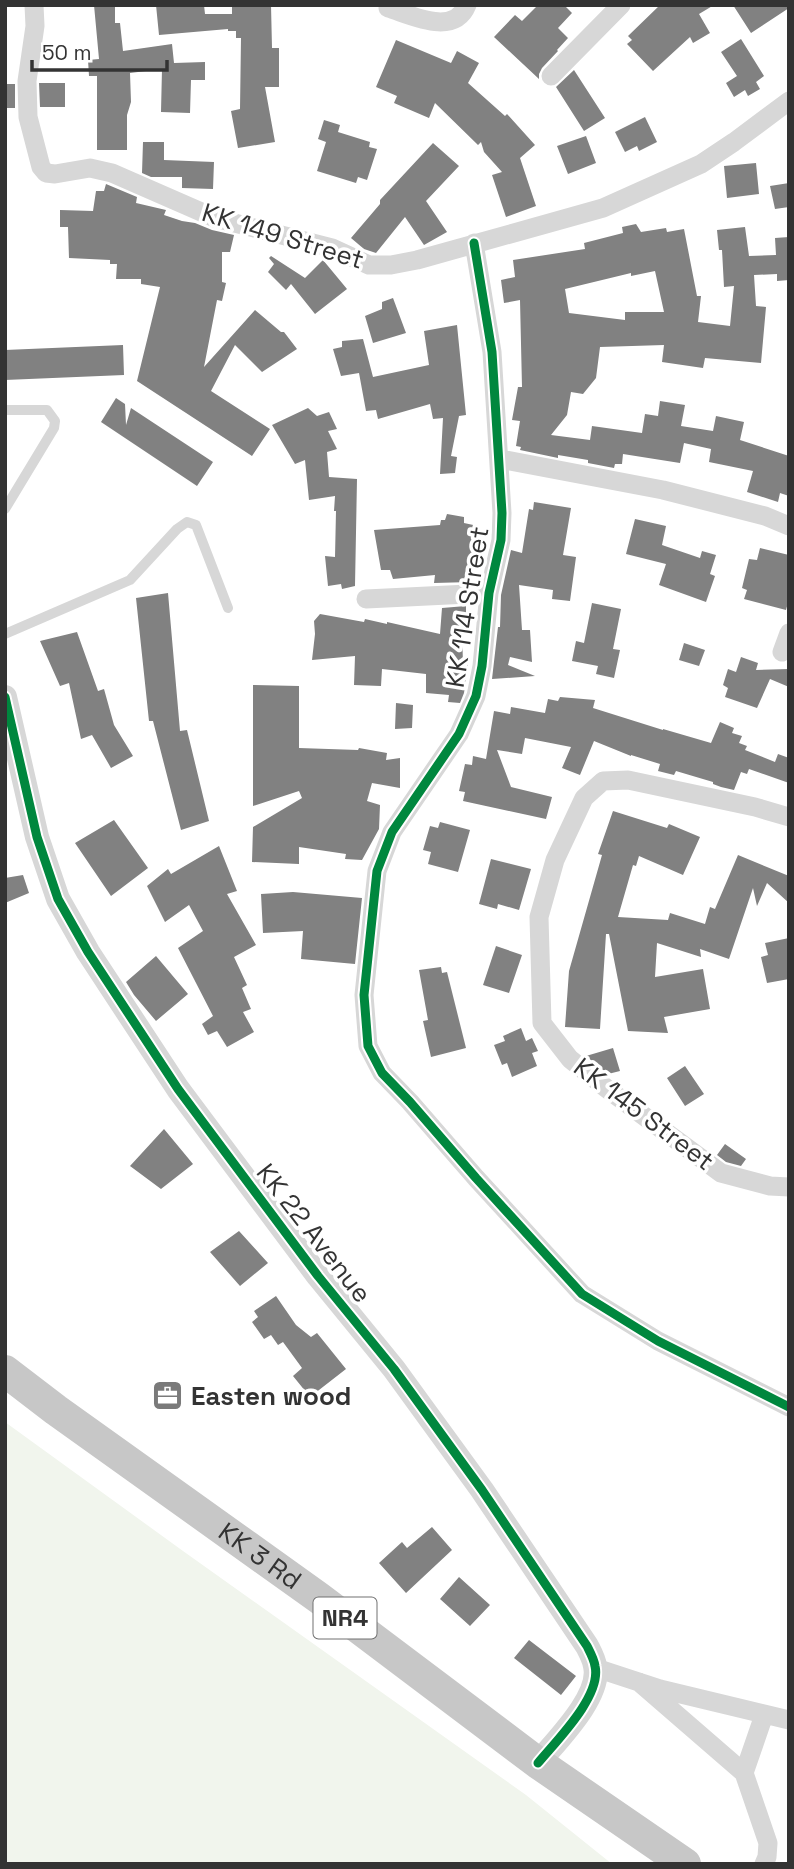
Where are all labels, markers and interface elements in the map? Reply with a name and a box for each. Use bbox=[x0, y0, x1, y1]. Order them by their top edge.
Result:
scale bar bbox=[32, 28, 166, 72]
text: 50 m bbox=[42, 39, 92, 66]
street label: KK 149 Street bbox=[198, 195, 368, 277]
street label: KK 114 Street bbox=[437, 524, 497, 690]
street label: KK 145 Street bbox=[567, 1050, 721, 1178]
street label: KK 22 Avenue bbox=[249, 1156, 379, 1310]
office icon: Easten wood bbox=[151, 1379, 185, 1413]
place label: Easten wood bbox=[191, 1379, 351, 1413]
street label: KK 3 Rd bbox=[212, 1515, 308, 1597]
road number: NR4 bbox=[314, 1598, 376, 1638]

